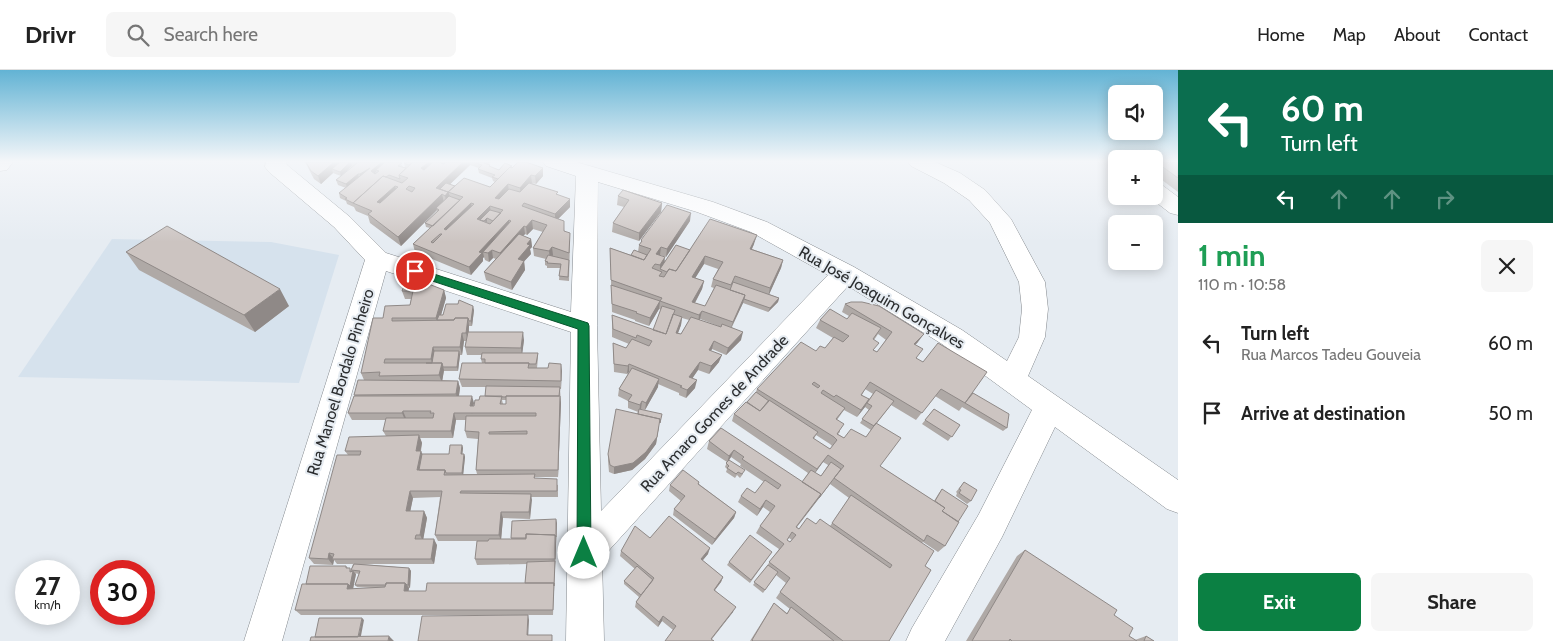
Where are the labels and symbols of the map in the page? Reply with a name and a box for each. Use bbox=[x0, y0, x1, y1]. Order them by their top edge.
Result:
street label: Rua José Joaquim Gonçalves bbox=[795, 242, 968, 353]
pin bbox=[394, 250, 436, 292]
street label: Rua Manoel Bordalo Pinheiro bbox=[303, 286, 378, 478]
street label: Rua Amaro Gomes de Andrade bbox=[637, 331, 792, 496]
position arrow bbox=[557, 526, 609, 578]
speed limit sign: 30 bbox=[90, 560, 155, 625]

